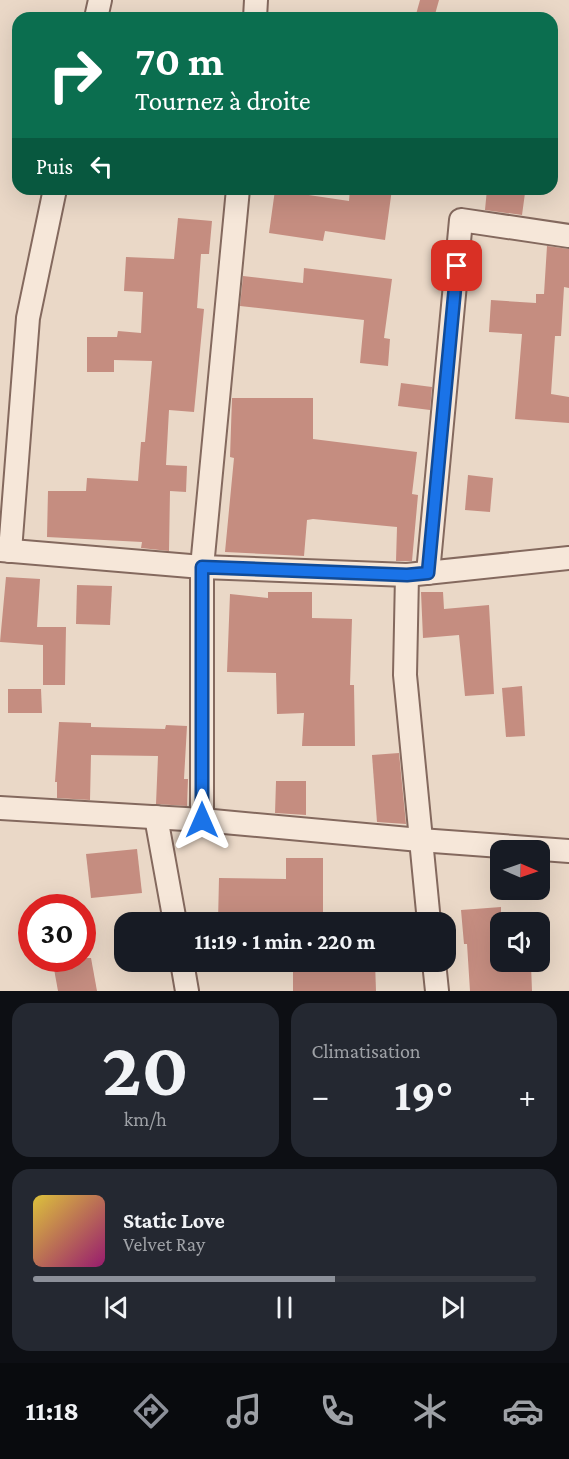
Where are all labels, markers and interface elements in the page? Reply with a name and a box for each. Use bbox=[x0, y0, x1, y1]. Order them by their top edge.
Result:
icon: right bbox=[36, 36, 114, 114]
text: 70 m bbox=[135, 37, 224, 84]
text: Tournez à droite bbox=[135, 86, 311, 116]
icon: left bbox=[85, 150, 118, 183]
text: Puis bbox=[36, 154, 73, 179]
pin bbox=[431, 240, 482, 291]
icon: arrive bbox=[440, 249, 473, 282]
position arrow bbox=[170, 788, 234, 852]
north arrow bbox=[490, 840, 550, 900]
map controls bbox=[490, 840, 550, 972]
speed limit sign: 30 bbox=[18, 894, 96, 972]
button: sound bbox=[490, 912, 550, 972]
text: 11:19 · 1 min · 220 m bbox=[195, 929, 376, 954]
text: 20 bbox=[102, 1025, 189, 1112]
text: Climatisation bbox=[312, 1040, 421, 1062]
text: 19° bbox=[394, 1070, 453, 1120]
text: − bbox=[312, 1077, 329, 1114]
text: + bbox=[519, 1077, 536, 1114]
text: km/h bbox=[124, 1108, 167, 1130]
text: Static Love bbox=[123, 1208, 225, 1233]
text: Velvet Ray bbox=[123, 1233, 205, 1255]
icon: previous bbox=[100, 1291, 133, 1324]
icon: pause bbox=[268, 1291, 301, 1324]
icon: next bbox=[436, 1291, 469, 1324]
icon: directions bbox=[130, 1390, 172, 1432]
icon: music bbox=[223, 1390, 265, 1432]
icon: phone bbox=[316, 1390, 358, 1432]
icon: climate bbox=[409, 1390, 451, 1432]
icon: car bbox=[502, 1390, 544, 1432]
text: 11:18 bbox=[25, 1396, 79, 1426]

